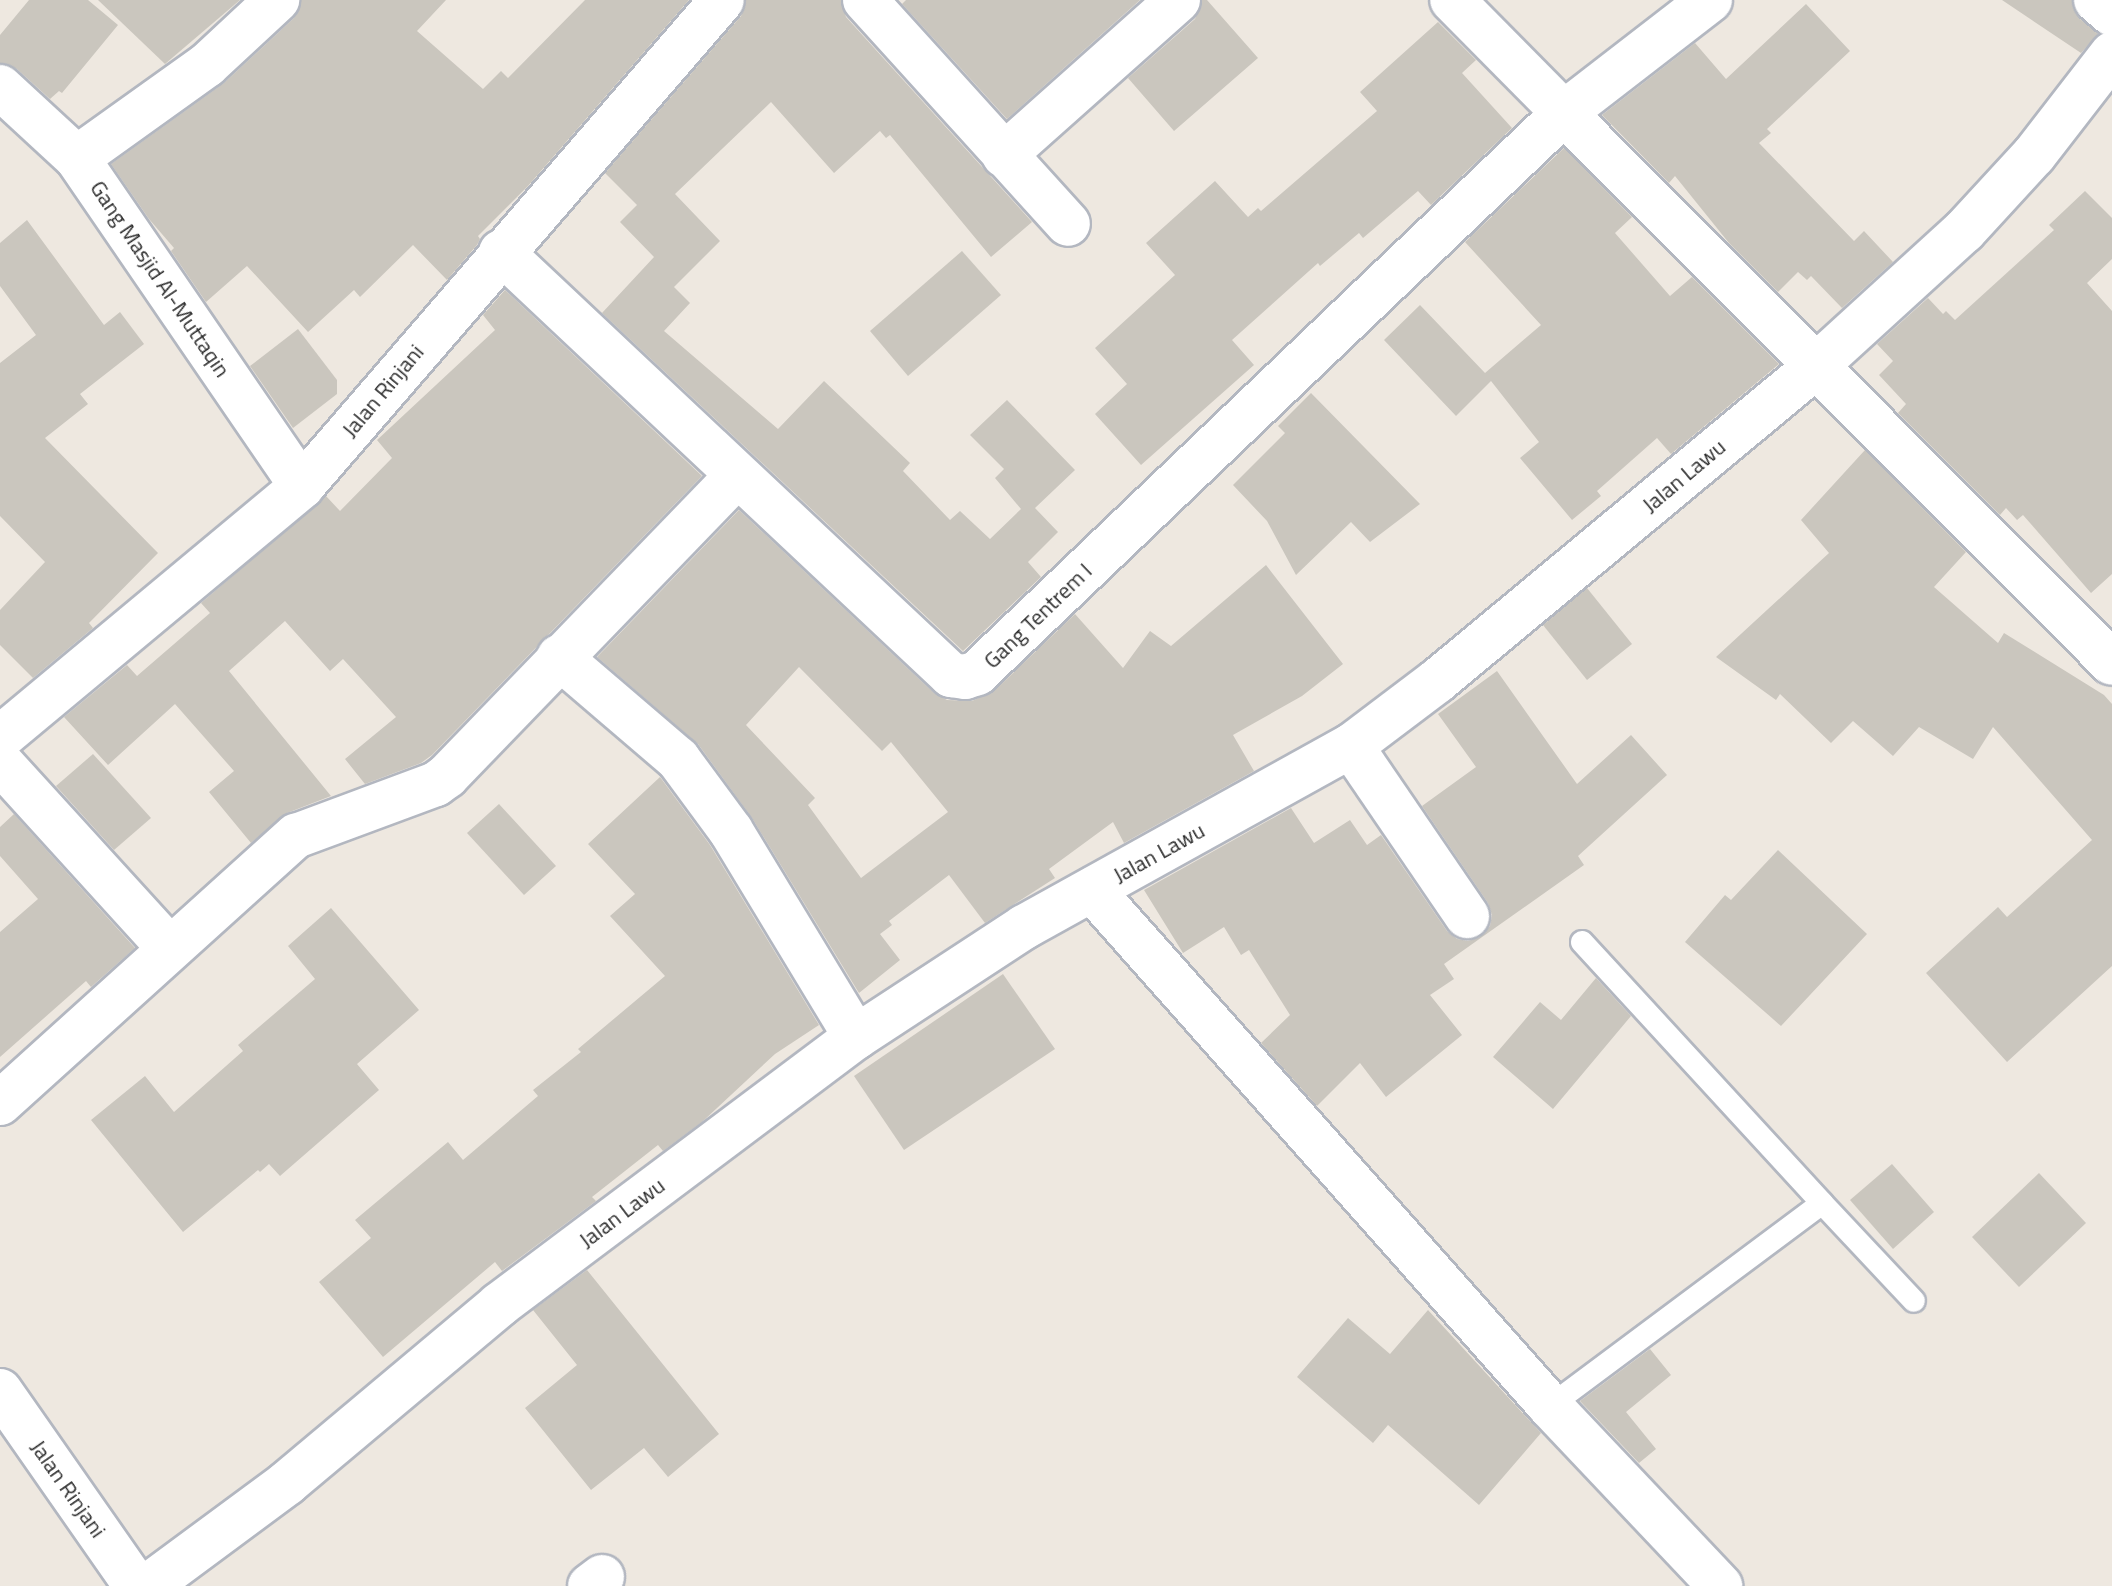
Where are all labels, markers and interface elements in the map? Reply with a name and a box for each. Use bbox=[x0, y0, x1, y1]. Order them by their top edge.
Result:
street label: Gang Masjid Al-Muttaqin bbox=[84, 176, 236, 382]
street label: Jalan Rinjani bbox=[337, 339, 429, 443]
street label: Jalan Lawu bbox=[1637, 434, 1731, 518]
street label: Gang Tentrem I bbox=[979, 558, 1097, 674]
street label: Jalan Lawu bbox=[1109, 817, 1209, 889]
street label: Jalan Lawu bbox=[574, 1172, 670, 1254]
street label: Jalan Rinjani bbox=[25, 1435, 111, 1543]

